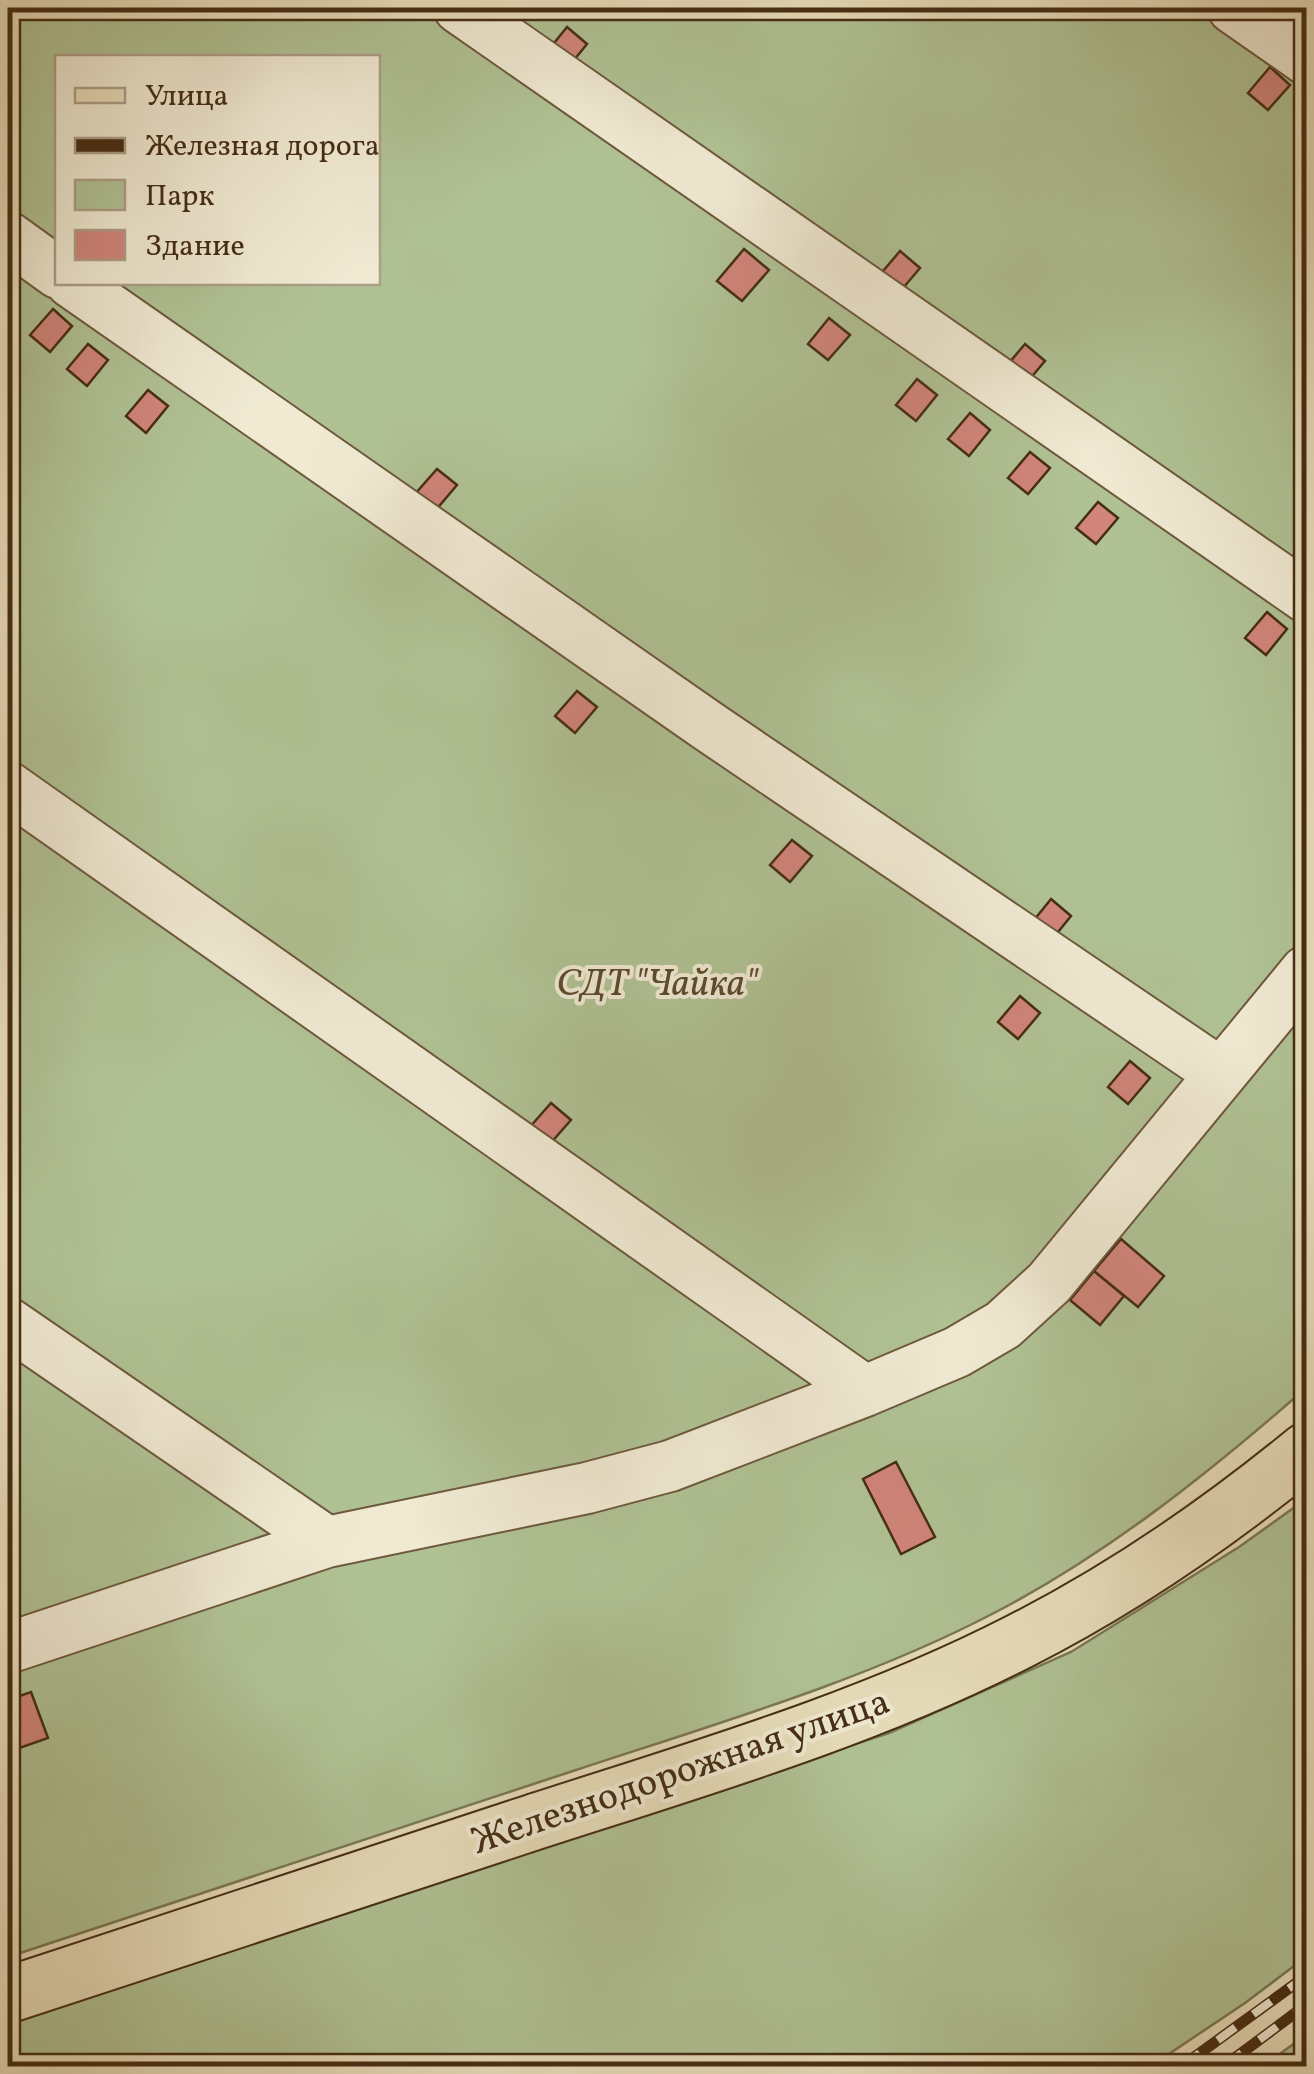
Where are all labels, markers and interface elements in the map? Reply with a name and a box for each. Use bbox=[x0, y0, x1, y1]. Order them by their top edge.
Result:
legend bbox=[55, 55, 380, 285]
text: Улица bbox=[145, 76, 228, 118]
text: Железная дорога bbox=[145, 126, 380, 168]
text: Парк bbox=[145, 176, 214, 218]
text: Здание bbox=[145, 226, 245, 268]
park label: СДТ "Чайка" bbox=[556, 959, 759, 1012]
street label: Железнодорожная улица bbox=[465, 1677, 897, 1870]

